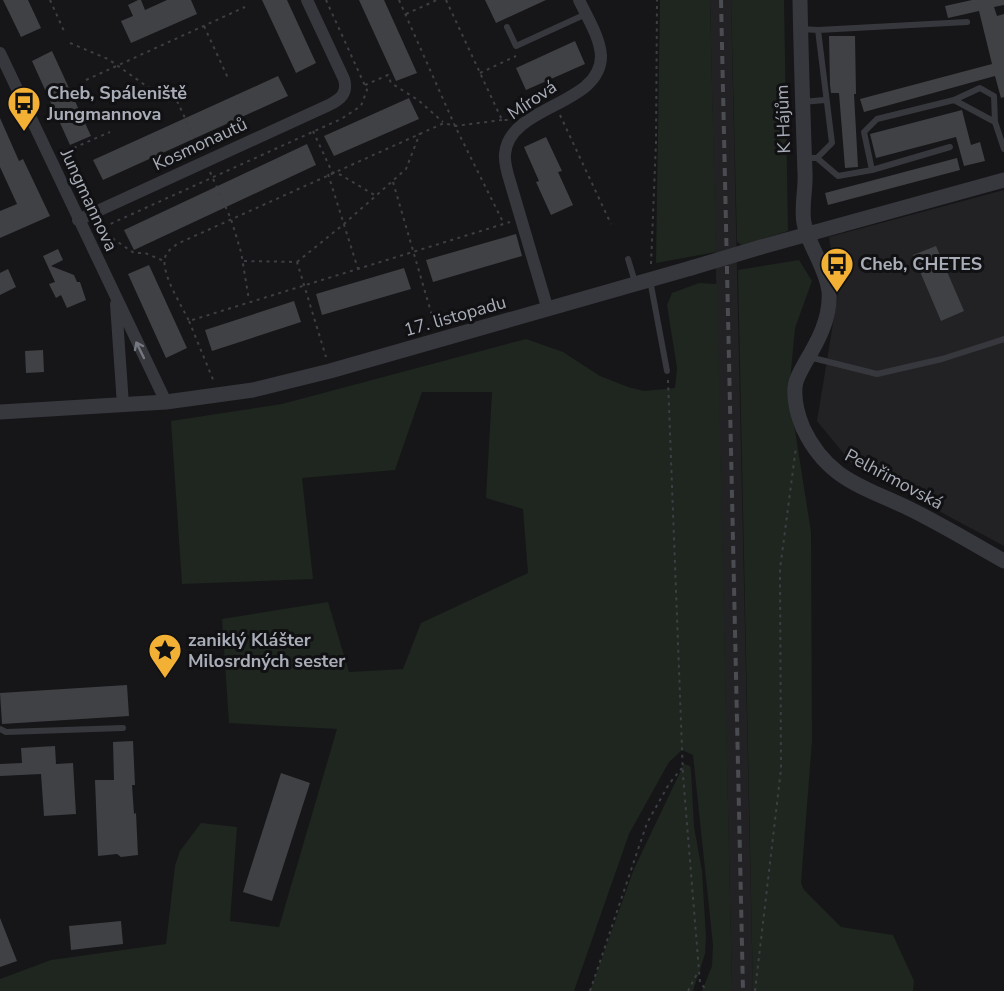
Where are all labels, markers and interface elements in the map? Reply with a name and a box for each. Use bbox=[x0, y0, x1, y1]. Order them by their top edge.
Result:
street label: Mírová bbox=[503, 75, 561, 125]
place label: Cheb, Spáleniště Jungmannova bbox=[46, 81, 187, 126]
street label: K Hájům bbox=[770, 84, 796, 154]
bus stop icon: Cheb, Spáleniště Jungmannova bbox=[6, 85, 42, 132]
street label: Kosmonautů bbox=[149, 112, 251, 176]
street label: Jungmannova bbox=[54, 144, 123, 255]
bus stop icon: Cheb, CHETES bbox=[819, 246, 855, 293]
place label: Cheb, CHETES bbox=[860, 252, 982, 276]
street label: 17. listopadu bbox=[401, 290, 509, 342]
one-way arrow bbox=[134, 341, 146, 359]
street label: Pelhřimovská bbox=[841, 443, 947, 515]
place label: zaniklý Klášter Milosrdných sester bbox=[188, 628, 345, 673]
place icon: zaniklý Klášter Milosrdných sester bbox=[147, 632, 183, 679]

